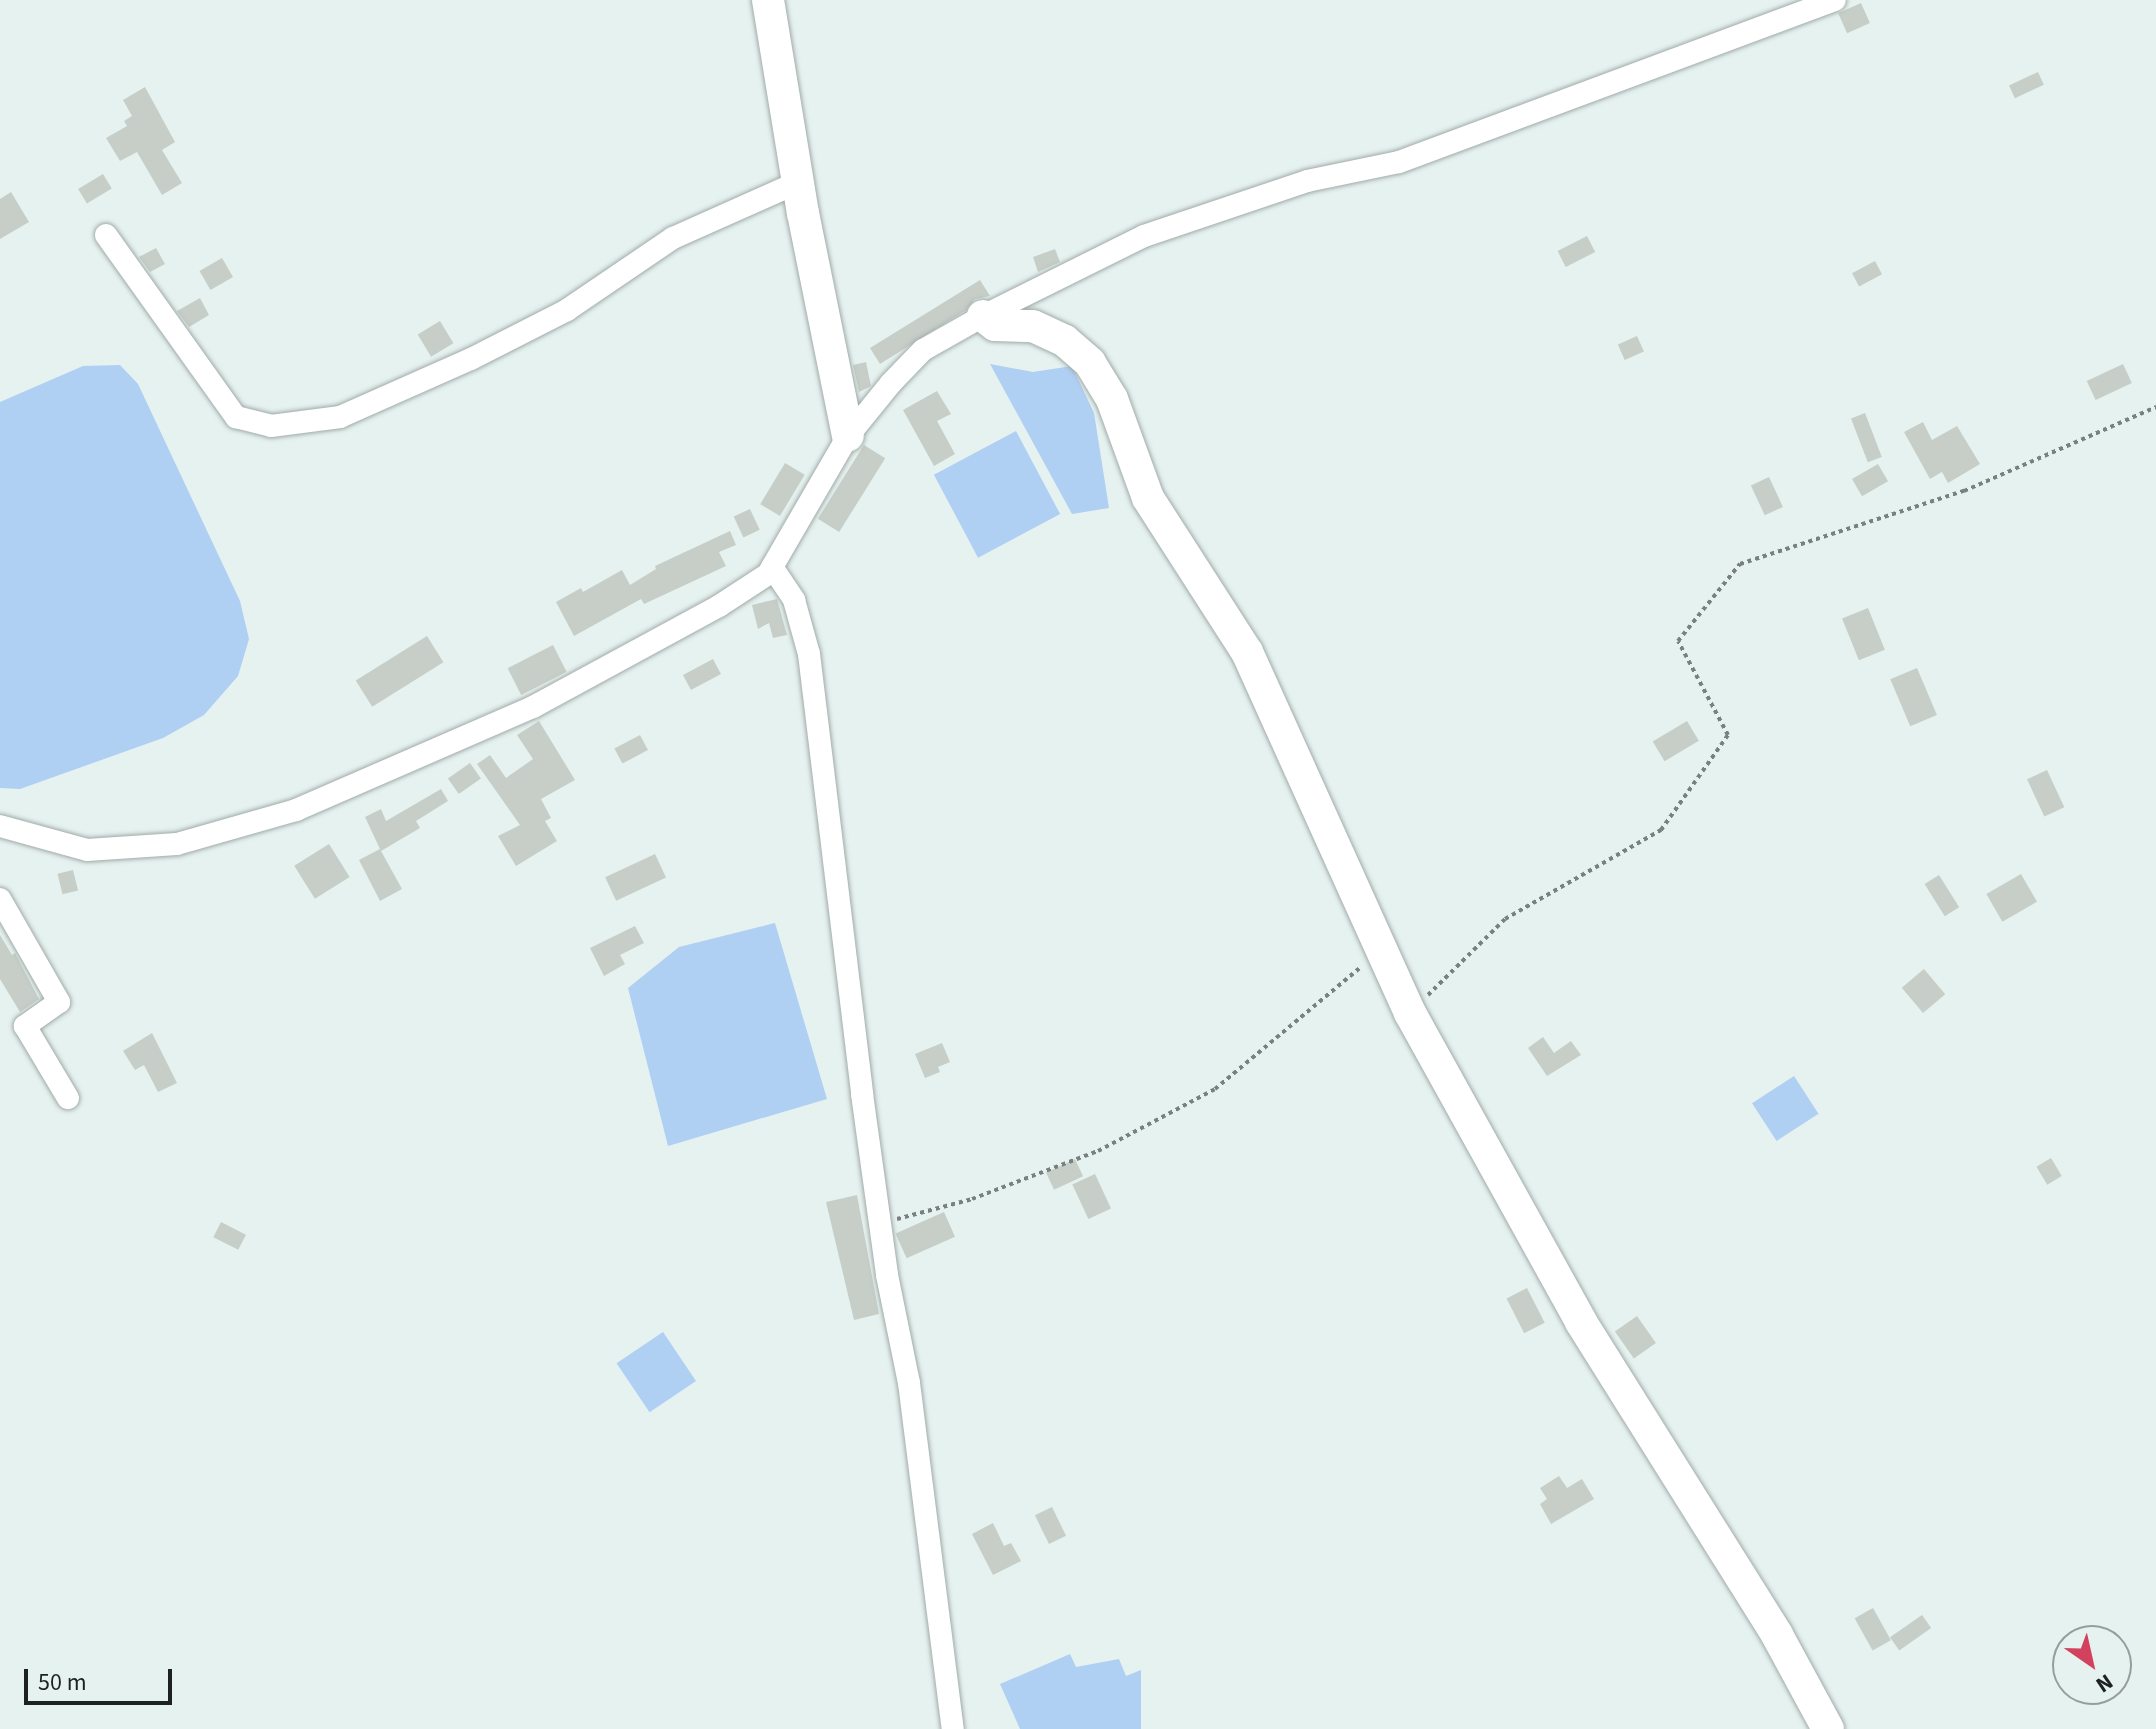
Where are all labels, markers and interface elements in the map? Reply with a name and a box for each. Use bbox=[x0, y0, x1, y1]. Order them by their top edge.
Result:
north arrow bbox=[2052, 1625, 2132, 1705]
scale bar bbox=[28, 1653, 176, 1703]
text: 50 m bbox=[38, 1665, 87, 1700]
text: N bbox=[2089, 1666, 2119, 1701]

